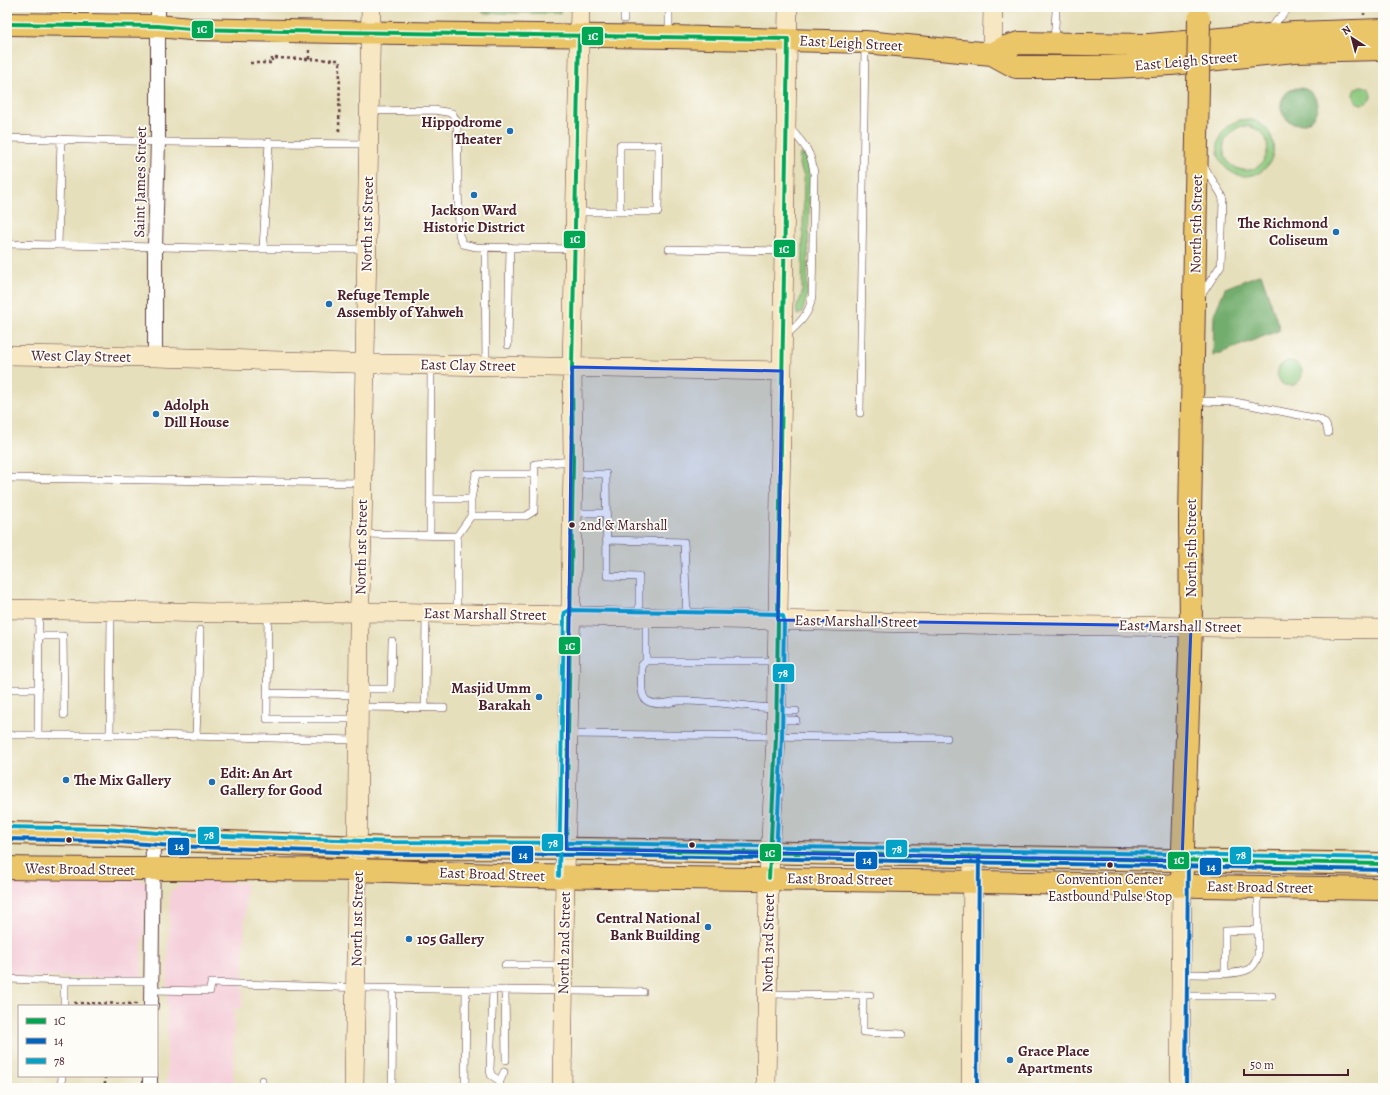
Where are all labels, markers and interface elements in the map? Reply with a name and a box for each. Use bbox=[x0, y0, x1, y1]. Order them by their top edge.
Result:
north arrow bbox=[1332, 18, 1372, 58]
line badge: 1C bbox=[191, 20, 214, 39]
text: 1C bbox=[197, 22, 208, 37]
text: N bbox=[1339, 22, 1354, 39]
line badge: 1C bbox=[581, 26, 604, 46]
text: 1C bbox=[588, 29, 599, 44]
street label: East Leigh Street bbox=[799, 30, 903, 56]
street label: East Leigh Street bbox=[1134, 47, 1238, 75]
place label: Hippodrome Theater bbox=[421, 112, 502, 149]
street label: Saint James Street bbox=[129, 126, 151, 238]
marker: Hippodrome Theater bbox=[505, 126, 515, 136]
street label: North 5th Street bbox=[1185, 174, 1207, 274]
street label: North 1st Street bbox=[356, 176, 378, 272]
marker: Jackson Ward Historic District bbox=[469, 190, 479, 200]
place label: Jackson Ward Historic District bbox=[423, 200, 525, 237]
place label: The Richmond Coliseum bbox=[1238, 213, 1329, 250]
marker: The Richmond Coliseum bbox=[1331, 227, 1341, 237]
line badge: 1C bbox=[563, 230, 586, 249]
text: 1C bbox=[570, 232, 581, 247]
line badge: 1C bbox=[773, 239, 796, 258]
text: 1C bbox=[779, 242, 790, 257]
place label: Refuge Temple Assembly of Yahweh bbox=[336, 285, 464, 322]
marker: Refuge Temple Assembly of Yahweh bbox=[324, 299, 334, 309]
street label: West Clay Street bbox=[30, 345, 131, 367]
street label: East Clay Street bbox=[420, 354, 516, 376]
place label: Adolph Dill House bbox=[163, 395, 229, 432]
marker: Adolph Dill House bbox=[151, 409, 161, 419]
street label: North 1st Street bbox=[350, 499, 372, 595]
street label: North 5th Street bbox=[1181, 499, 1201, 597]
place label: 2nd & Marshall bbox=[580, 516, 668, 535]
marker: 2nd & Marshall bbox=[567, 520, 577, 530]
street label: East Marshall Street bbox=[423, 603, 547, 625]
street label: East Marshall Street bbox=[794, 610, 918, 632]
street label: East Marshall Street bbox=[1118, 615, 1242, 637]
line badge: 1C bbox=[558, 636, 581, 655]
text: 1C bbox=[565, 639, 576, 654]
line badge: 78 bbox=[772, 663, 795, 683]
text: 78 bbox=[778, 666, 788, 681]
place label: Masjid Umm Barakah bbox=[451, 678, 531, 715]
marker: Masjid Umm Barakah bbox=[534, 692, 544, 702]
place label: Edit: An Art Gallery for Good bbox=[220, 763, 323, 800]
place label: The Mix Gallery bbox=[74, 770, 172, 790]
marker: The Mix Gallery bbox=[61, 775, 71, 785]
marker: Edit: An Art Gallery for Good bbox=[207, 777, 217, 787]
line badge: 78 bbox=[197, 826, 220, 845]
text: 78 bbox=[204, 828, 214, 843]
line badge: 78 bbox=[541, 833, 564, 852]
unlabelled marker bbox=[64, 835, 74, 845]
text: 78 bbox=[548, 836, 558, 851]
line badge: 14 bbox=[167, 837, 190, 856]
text: 14 bbox=[174, 839, 184, 854]
line badge: 78 bbox=[885, 839, 908, 858]
unlabelled marker bbox=[687, 840, 697, 850]
text: 78 bbox=[892, 842, 902, 857]
line badge: 1C bbox=[759, 843, 782, 862]
line badge: 14 bbox=[511, 845, 534, 864]
text: 1C bbox=[765, 846, 776, 861]
line badge: 78 bbox=[1229, 846, 1252, 865]
text: 14 bbox=[518, 848, 528, 863]
text: 78 bbox=[1236, 848, 1246, 863]
line badge: 14 bbox=[855, 851, 878, 870]
line badge: 1C bbox=[1167, 851, 1190, 870]
text: 14 bbox=[862, 853, 872, 868]
text: 1C bbox=[1174, 853, 1185, 868]
line badge: 14 bbox=[1199, 857, 1222, 876]
street label: West Broad Street bbox=[24, 858, 135, 880]
marker: Convention Center Eastbound Pulse Stop bbox=[1105, 860, 1115, 870]
text: 14 bbox=[1206, 860, 1216, 875]
street label: East Broad Street bbox=[439, 862, 546, 886]
street label: East Broad Street bbox=[787, 868, 893, 890]
place label: Convention Center Eastbound Pulse Stop bbox=[1048, 870, 1172, 906]
street label: North 1st Street bbox=[346, 871, 368, 967]
street label: East Broad Street bbox=[1207, 876, 1313, 898]
street label: North 2nd Street bbox=[553, 891, 575, 995]
street label: North 3rd Street bbox=[757, 893, 779, 993]
place label: Central National Bank Building bbox=[596, 908, 700, 945]
marker: Central National Bank Building bbox=[703, 922, 713, 932]
place label: 105 Gallery bbox=[417, 929, 485, 949]
marker: 105 Gallery bbox=[404, 934, 414, 944]
legend bbox=[18, 1005, 158, 1077]
text: 1C bbox=[54, 1013, 66, 1029]
text: 14 bbox=[54, 1033, 64, 1049]
place label: Grace Place Apartments bbox=[1017, 1041, 1093, 1078]
scale bar bbox=[1244, 1051, 1348, 1077]
text: 78 bbox=[54, 1053, 65, 1069]
marker: Grace Place Apartments bbox=[1005, 1055, 1015, 1065]
text: 50 m bbox=[1250, 1057, 1274, 1073]

